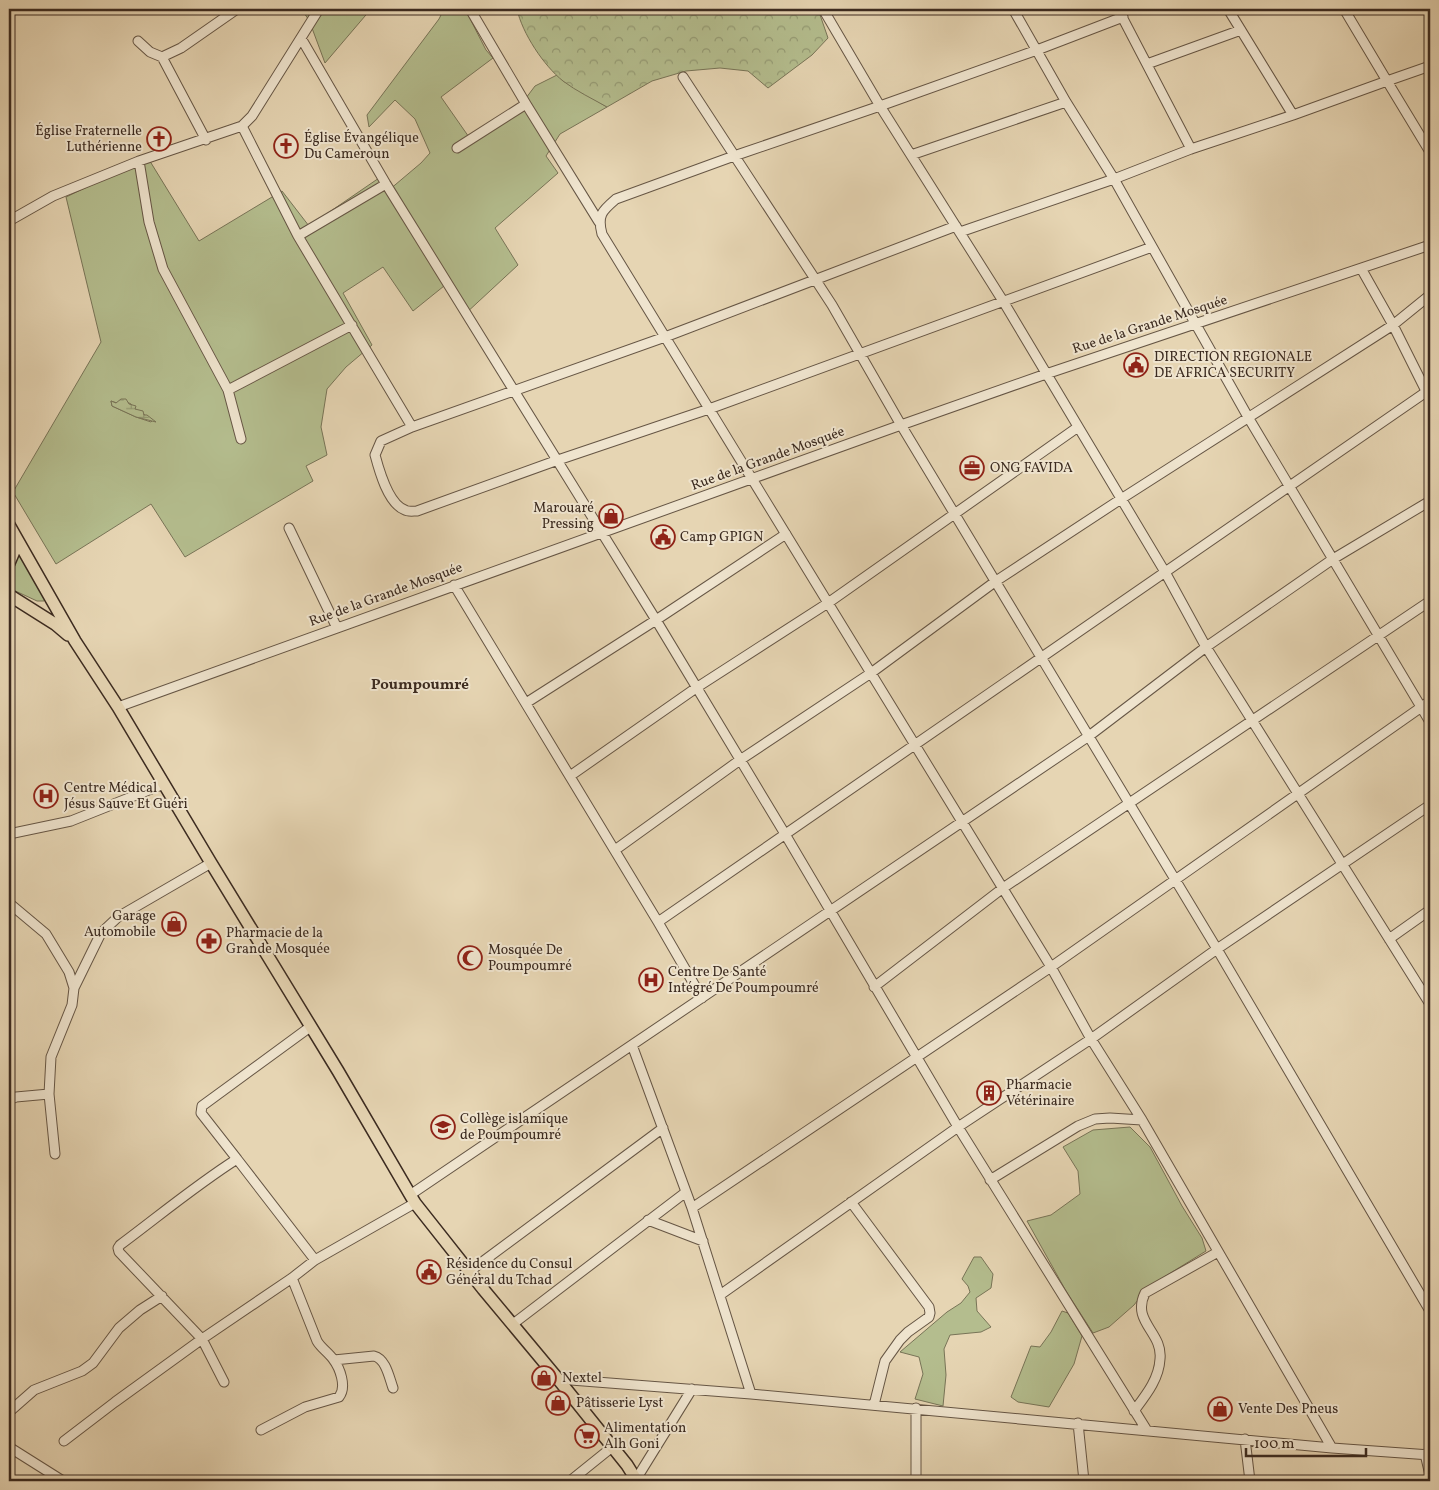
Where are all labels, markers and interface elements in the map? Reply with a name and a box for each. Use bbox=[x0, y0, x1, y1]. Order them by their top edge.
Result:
place label: Église Fraternelle Luthérienne bbox=[35, 122, 142, 157]
church icon: Église Fraternelle Luthérienne bbox=[146, 126, 172, 152]
place label: Église Évangélique Du Cameroun bbox=[304, 129, 419, 164]
church icon: Église Évangélique Du Cameroun bbox=[273, 133, 299, 159]
street label: Rue de la Grande Mosquée bbox=[1070, 291, 1230, 359]
place label: DIRECTION REGIONALE DE AFRICA SECURITY bbox=[1154, 348, 1312, 383]
public building icon: DIRECTION REGIONALE DE AFRICA SECURITY bbox=[1123, 352, 1149, 378]
street label: Rue de la Grande Mosquée bbox=[689, 422, 848, 496]
office icon: ONG FAVIDA bbox=[959, 455, 985, 481]
place label: ONG FAVIDA bbox=[990, 459, 1073, 478]
place label: Marouaré Pressing bbox=[533, 499, 594, 534]
shop icon: Marouaré Pressing bbox=[598, 503, 624, 529]
public building icon: Camp GPIGN bbox=[650, 524, 676, 550]
place label: Camp GPIGN bbox=[680, 528, 763, 547]
street label: Rue de la Grande Mosquée bbox=[307, 558, 466, 632]
district label: Poumpoumré bbox=[371, 675, 469, 696]
place label: Centre Médical Jésus Sauve Et Guéri bbox=[64, 779, 188, 814]
hospital icon: Centre Médical Jésus Sauve Et Guéri bbox=[33, 783, 59, 809]
place label: Garage Automobile bbox=[84, 907, 156, 942]
shop icon: Garage Automobile bbox=[161, 911, 187, 937]
place label: Pharmacie de la Grande Mosquée bbox=[226, 924, 330, 959]
pharmacy icon: Pharmacie de la Grande Mosquée bbox=[196, 928, 222, 954]
place label: Mosquée De Poumpoumré bbox=[488, 941, 572, 976]
mosque icon: Mosquée De Poumpoumré bbox=[457, 945, 483, 971]
place label: Centre De Santé Intégré De Poumpoumré bbox=[668, 963, 819, 998]
hospital icon: Centre De Santé Intégré De Poumpoumré bbox=[638, 967, 664, 993]
place label: Pharmacie Vétérinaire bbox=[1006, 1076, 1075, 1111]
building icon: Pharmacie Vétérinaire bbox=[976, 1080, 1002, 1106]
place label: Collège islamique de Poumpoumré bbox=[460, 1110, 569, 1145]
school or university icon: Collège islamique de Poumpoumré bbox=[430, 1114, 456, 1140]
place label: Résidence du Consul Général du Tchad bbox=[446, 1255, 572, 1290]
public building icon: Résidence du Consul Général du Tchad bbox=[416, 1259, 442, 1285]
shop icon: Nextel bbox=[531, 1365, 557, 1391]
place label: Nextel bbox=[562, 1369, 602, 1388]
shop icon: Pâtisserie Lyst bbox=[545, 1390, 571, 1416]
place label: Pâtisserie Lyst bbox=[576, 1394, 664, 1413]
shop icon: Vente Des Pneus bbox=[1207, 1396, 1233, 1422]
place label: Vente Des Pneus bbox=[1238, 1400, 1338, 1419]
place label: Alimentation Alh Goni bbox=[604, 1419, 686, 1454]
supermarket icon: Alimentation Alh Goni bbox=[574, 1423, 600, 1449]
scale bar bbox=[1246, 1425, 1366, 1457]
text: 100 m bbox=[1254, 1434, 1294, 1455]

